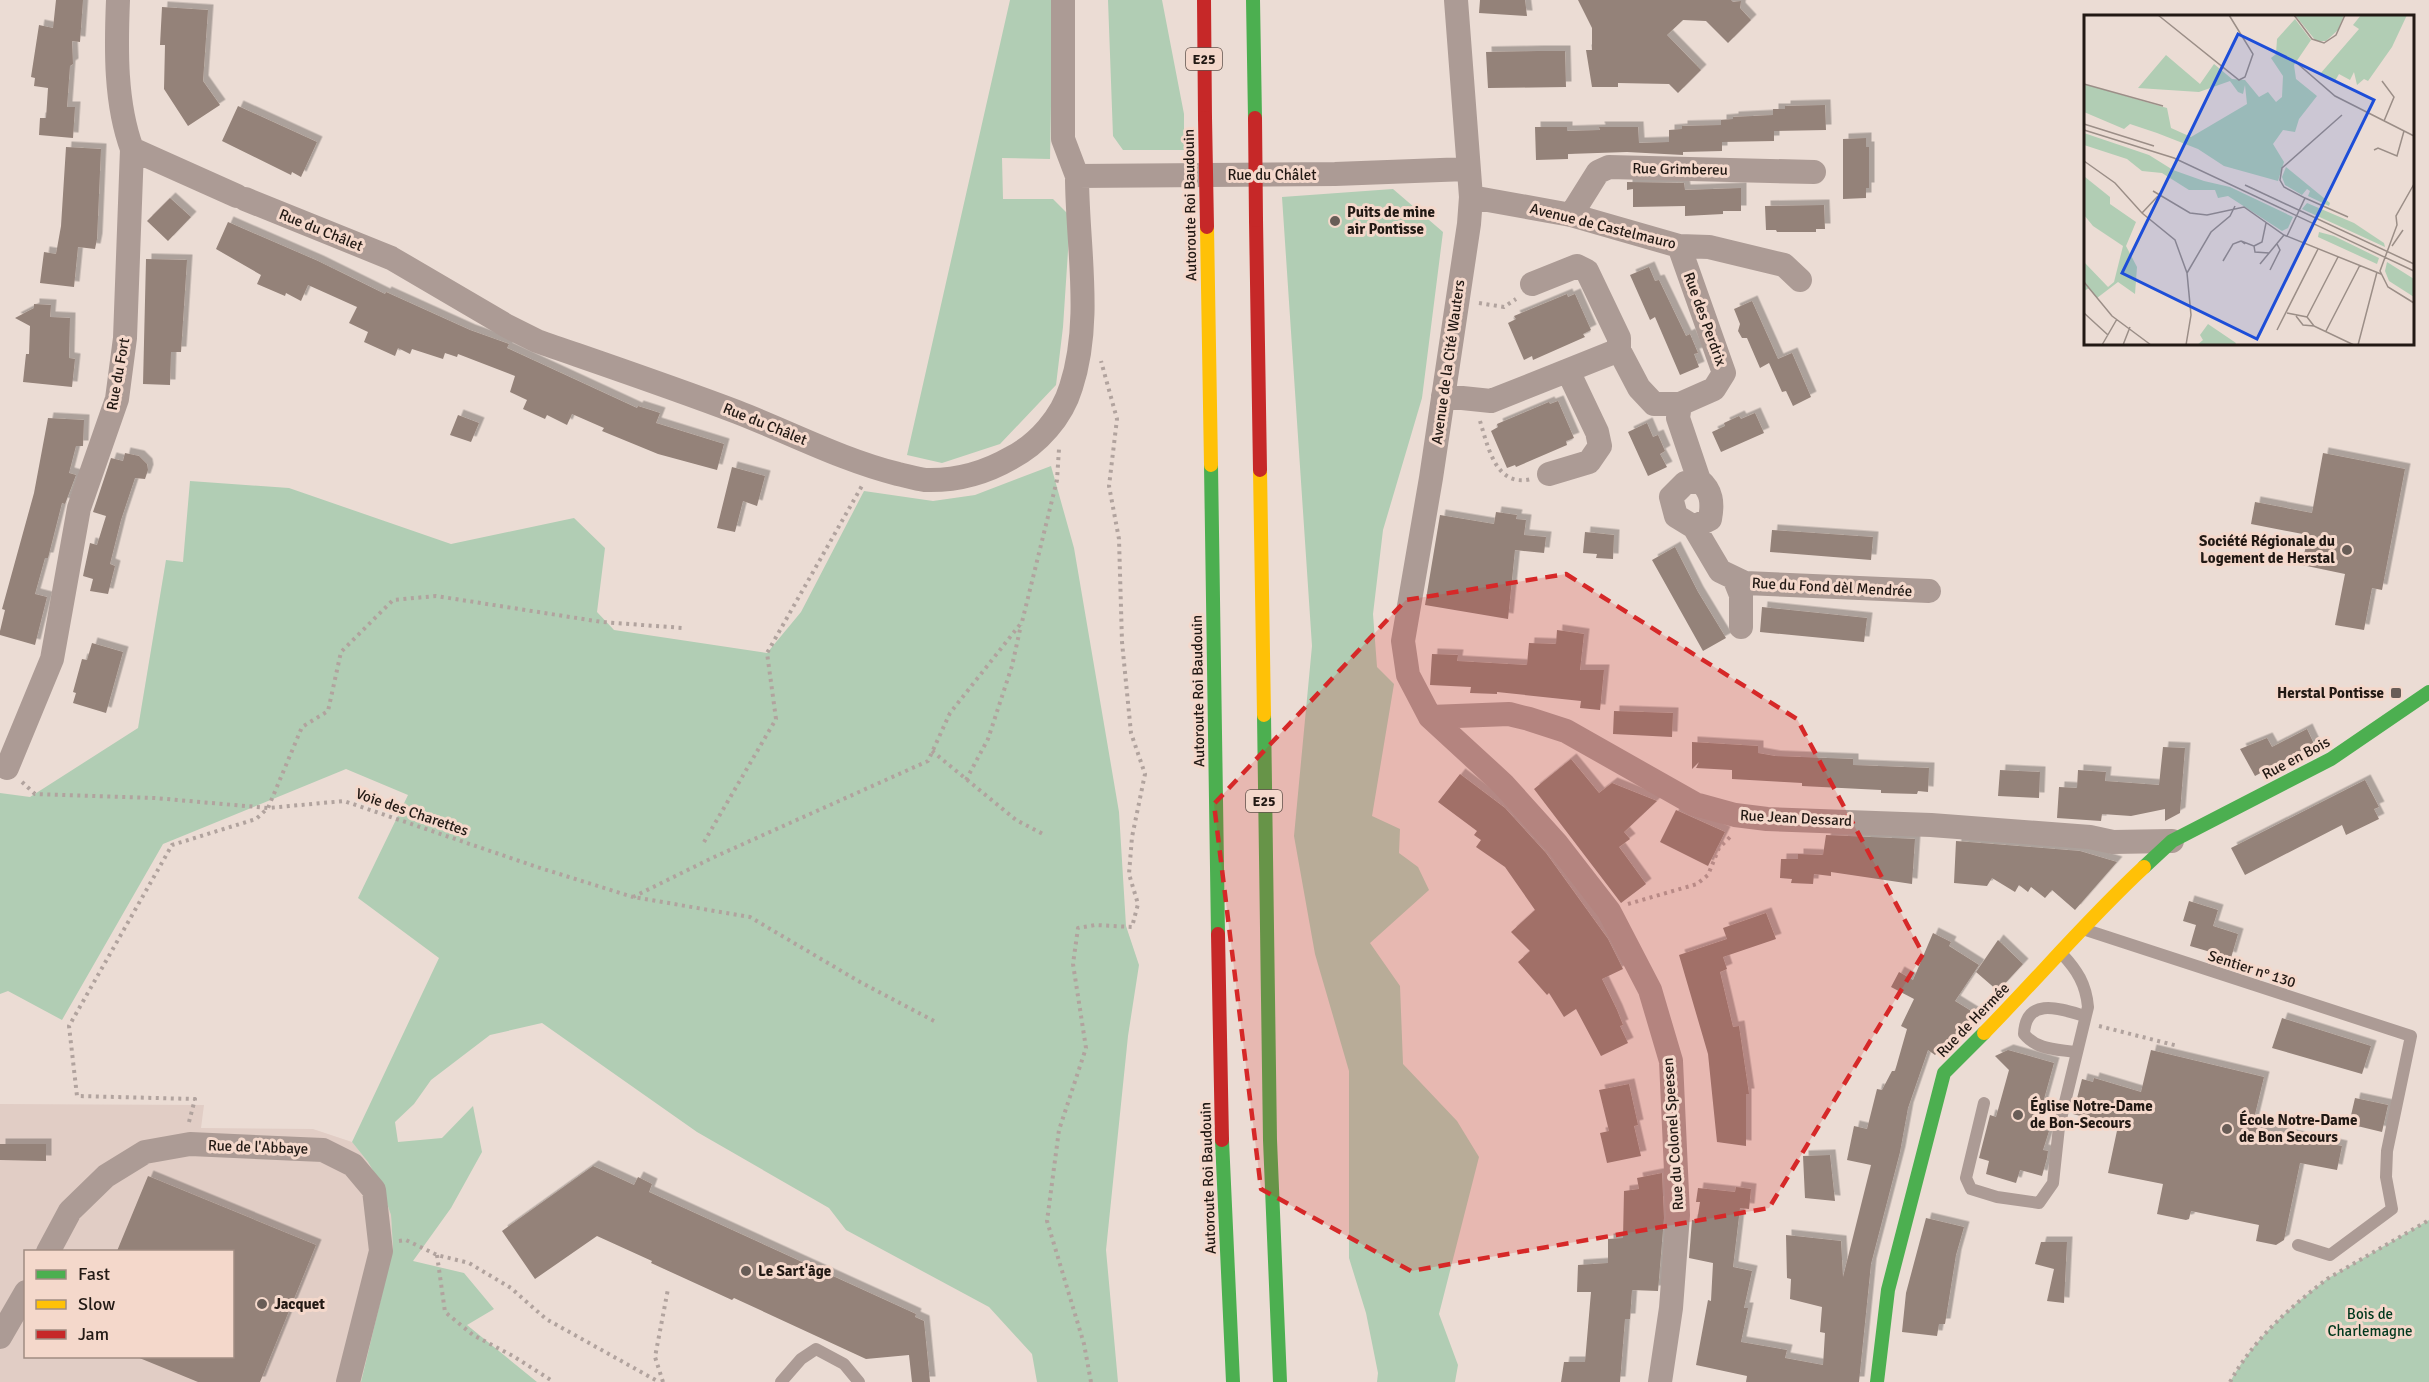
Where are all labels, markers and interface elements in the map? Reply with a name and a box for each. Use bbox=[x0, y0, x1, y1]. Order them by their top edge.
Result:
inset map bbox=[2084, 15, 2414, 345]
road number: E25 bbox=[1186, 48, 1222, 70]
street label: Autoroute Roi Baudouin bbox=[1180, 129, 1200, 281]
street label: Rue Grimbereu bbox=[1632, 159, 1728, 179]
street label: Rue du Châlet bbox=[1228, 166, 1316, 184]
street label: Avenue de Castelmauro bbox=[1528, 199, 1678, 253]
place label: Puits de mine air Pontisse bbox=[1347, 203, 1435, 238]
street label: Rue du Châlet bbox=[276, 205, 366, 255]
marker: Puits de mine air Pontisse bbox=[1328, 214, 1342, 228]
street label: Rue des Perdrix bbox=[1680, 270, 1730, 368]
street label: Avenue de la Cité Wauters bbox=[1428, 278, 1469, 445]
street label: Rue du Fort bbox=[103, 336, 133, 412]
street label: Rue du Châlet bbox=[720, 399, 810, 449]
place label: Société Régionale du Logement de Herstal bbox=[2199, 532, 2335, 567]
marker: Société Régionale du Logement de Herstal bbox=[2340, 543, 2354, 557]
street label: Rue du Fond dèl Mendrée bbox=[1751, 574, 1913, 600]
street label: Autoroute Roi Baudouin bbox=[1188, 615, 1208, 767]
place label: Herstal Pontisse bbox=[2277, 684, 2384, 702]
marker: Herstal Pontisse bbox=[2389, 686, 2403, 700]
street label: Rue en Bois bbox=[2259, 732, 2333, 783]
street label: Voie des Charettes bbox=[353, 784, 471, 840]
road number: E25 bbox=[1246, 790, 1282, 812]
street label: Rue Jean Dessard bbox=[1739, 806, 1853, 830]
street label: Sentier n° 130 bbox=[2206, 946, 2298, 992]
street label: Rue de Hermée bbox=[1933, 979, 2013, 1061]
street label: Rue du Colonel Speesen bbox=[1659, 1057, 1687, 1211]
place label: Église Notre-Dame de Bon-Secours bbox=[2030, 1096, 2153, 1132]
street label: Autoroute Roi Baudouin bbox=[1196, 1102, 1220, 1254]
marker: Église Notre-Dame de Bon-Secours bbox=[2011, 1108, 2025, 1122]
place label: École Notre-Dame de Bon Secours bbox=[2239, 1110, 2357, 1146]
marker: École Notre-Dame de Bon Secours bbox=[2220, 1122, 2234, 1136]
street label: Rue de l'Abbaye bbox=[208, 1136, 308, 1158]
legend bbox=[24, 1250, 234, 1358]
place label: Le Sart'âge bbox=[758, 1262, 831, 1280]
text: Fast bbox=[78, 1263, 110, 1285]
marker: Le Sart'âge bbox=[739, 1264, 753, 1278]
text: Slow bbox=[78, 1293, 115, 1315]
place label: Jacquet bbox=[274, 1295, 325, 1313]
marker: Jacquet bbox=[255, 1297, 269, 1311]
park label: Bois de Charlemagne bbox=[2327, 1305, 2413, 1340]
text: Jam bbox=[78, 1323, 109, 1345]

